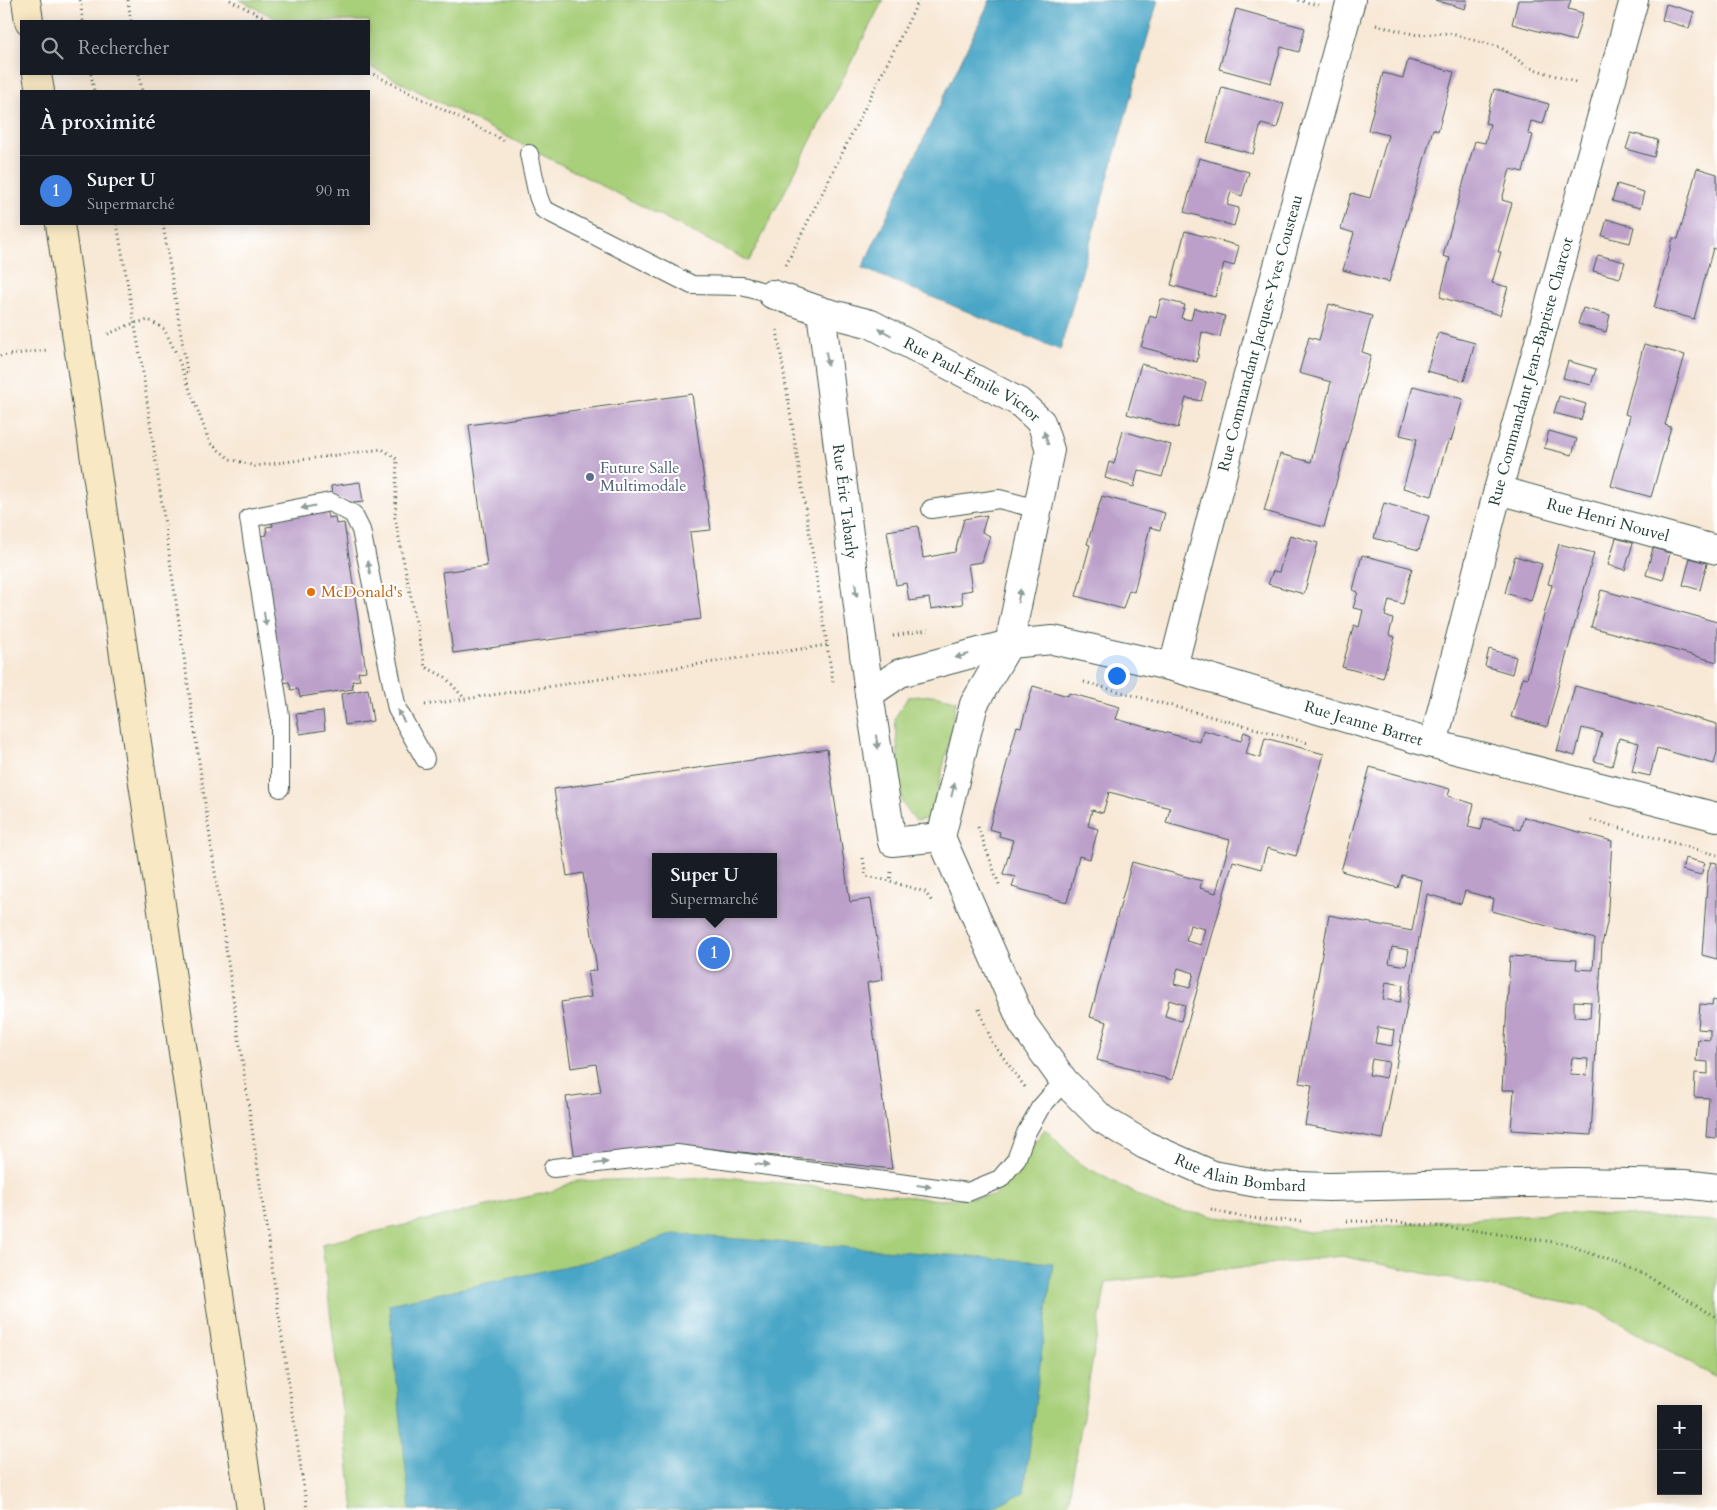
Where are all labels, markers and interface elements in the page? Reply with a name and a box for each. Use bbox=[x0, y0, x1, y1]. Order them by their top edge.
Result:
search box bbox=[20, 20, 370, 75]
icon: search bbox=[38, 34, 66, 62]
text: Rechercher bbox=[78, 35, 169, 61]
text: À proximité bbox=[40, 108, 156, 137]
text: Super U bbox=[87, 167, 155, 193]
text: 1 bbox=[52, 180, 60, 202]
text: 90 m bbox=[316, 180, 350, 202]
street label: Rue Commandant Jacques-Yves Cousteau bbox=[1212, 192, 1308, 474]
text: Supermarché bbox=[87, 193, 175, 215]
street label: Rue Commandant Jean-Baptiste Charcot bbox=[1483, 235, 1579, 508]
one-way arrow bbox=[878, 328, 893, 336]
street label: Rue Paul-Émile Victor bbox=[900, 332, 1045, 427]
one-way arrow bbox=[823, 352, 831, 368]
one-way arrow bbox=[1042, 430, 1050, 445]
street label: Rue Éric Tabarly bbox=[827, 443, 863, 561]
place label: Future Salle Multimodale bbox=[600, 457, 686, 497]
marker: Future Salle Multimodale bbox=[584, 471, 596, 483]
street label: Rue Henri Nouvel bbox=[1544, 493, 1672, 547]
one-way arrow bbox=[300, 503, 316, 511]
one-way arrow bbox=[365, 561, 373, 576]
place label: McDonald's bbox=[321, 581, 403, 603]
one-way arrow bbox=[852, 582, 860, 598]
marker: McDonald's bbox=[305, 586, 317, 598]
one-way arrow bbox=[1016, 588, 1024, 604]
one-way arrow bbox=[261, 611, 269, 627]
one-way arrow bbox=[954, 653, 969, 661]
your location bbox=[1104, 663, 1130, 689]
street label: Rue Jeanne Barret bbox=[1302, 695, 1425, 751]
one-way arrow bbox=[397, 709, 405, 724]
one-way arrow bbox=[873, 734, 881, 750]
one-way arrow bbox=[949, 783, 957, 798]
popup bbox=[652, 853, 777, 918]
text: Super U bbox=[670, 862, 739, 888]
text: Supermarché bbox=[670, 888, 759, 910]
pin: 1 bbox=[698, 934, 730, 972]
street label: Rue Alain Bombard bbox=[1171, 1148, 1307, 1197]
one-way arrow bbox=[593, 1159, 609, 1167]
one-way arrow bbox=[755, 1161, 771, 1169]
one-way arrow bbox=[916, 1182, 932, 1190]
map controls bbox=[1657, 1405, 1702, 1495]
button: + bbox=[1657, 1405, 1702, 1450]
button: − bbox=[1657, 1450, 1702, 1495]

